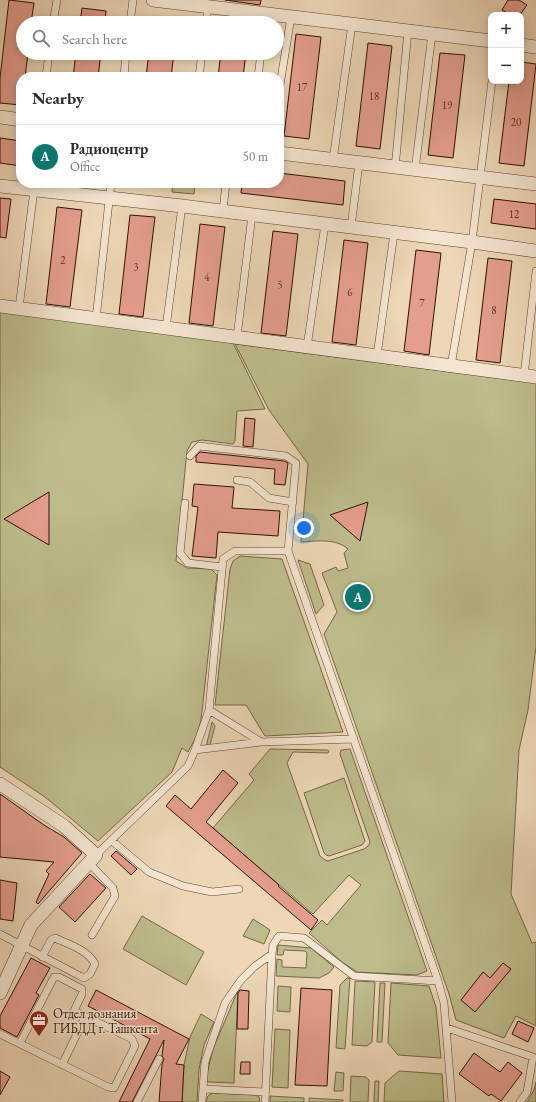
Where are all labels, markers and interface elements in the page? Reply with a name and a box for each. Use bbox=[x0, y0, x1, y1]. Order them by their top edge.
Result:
map controls bbox=[488, 12, 524, 84]
button: + bbox=[488, 12, 524, 48]
search box bbox=[16, 16, 284, 60]
icon: search bbox=[30, 27, 52, 49]
text: Search here bbox=[62, 29, 127, 48]
button: − bbox=[488, 48, 524, 84]
house number: 17 bbox=[297, 80, 308, 94]
text: Nearby bbox=[32, 87, 84, 109]
house number: 18 bbox=[369, 89, 379, 103]
house number: 19 bbox=[442, 98, 453, 112]
house number: 20 bbox=[511, 115, 521, 129]
text: Радиоцентр bbox=[70, 139, 148, 158]
text: A bbox=[40, 148, 50, 165]
text: 50 m bbox=[243, 148, 268, 165]
text: Office bbox=[70, 158, 100, 175]
house number: 12 bbox=[509, 207, 520, 221]
house number: 2 bbox=[60, 253, 66, 267]
house number: 3 bbox=[133, 260, 139, 274]
house number: 4 bbox=[204, 270, 210, 284]
house number: 5 bbox=[277, 277, 283, 291]
house number: 6 bbox=[347, 285, 353, 299]
house number: 7 bbox=[419, 296, 425, 310]
house number: 8 bbox=[491, 303, 497, 317]
your location bbox=[294, 518, 314, 538]
pin: A bbox=[345, 582, 371, 612]
place label: Отдел дознания ГИБДД г. Ташкента bbox=[53, 1005, 159, 1037]
office icon: Отдел дознания ГИБДД г. Ташкента bbox=[28, 1009, 50, 1037]

